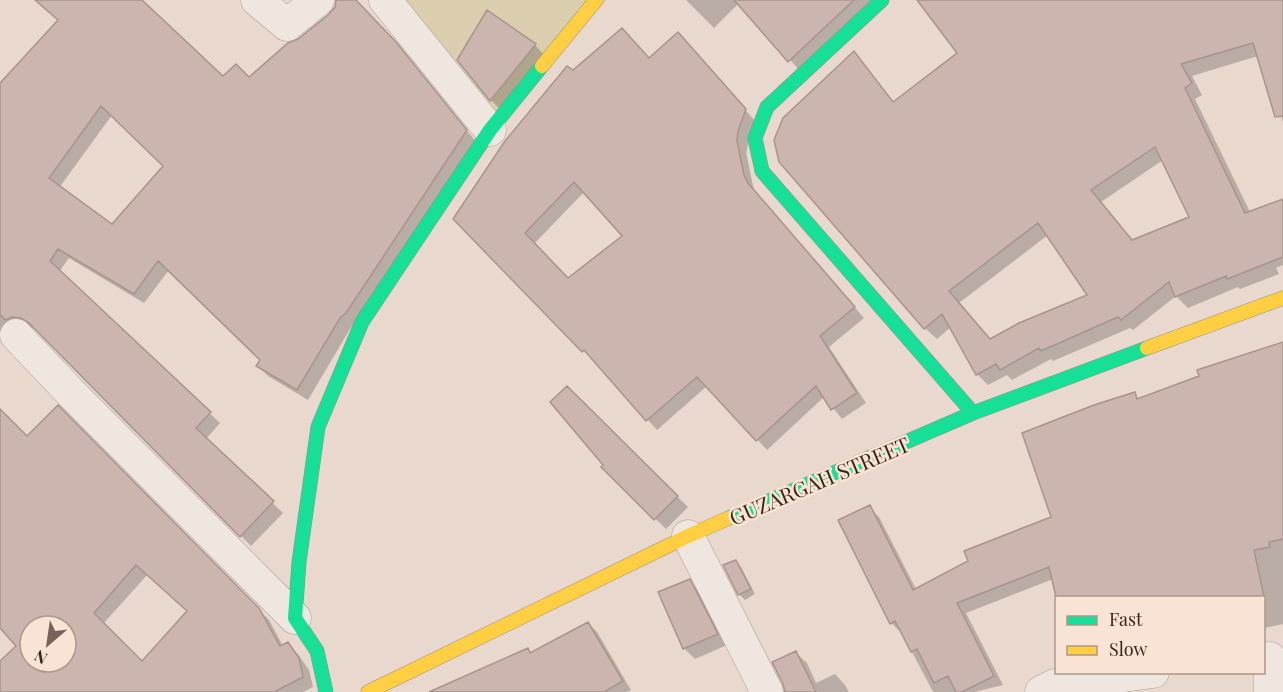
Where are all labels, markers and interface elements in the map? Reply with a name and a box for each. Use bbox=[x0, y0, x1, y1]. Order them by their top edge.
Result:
street label: GUZARGAH STREET bbox=[725, 429, 913, 531]
legend bbox=[1055, 596, 1265, 674]
text: Fast bbox=[1109, 607, 1143, 631]
north arrow bbox=[18, 614, 78, 674]
text: Slow bbox=[1109, 637, 1147, 661]
text: N bbox=[30, 645, 51, 670]

